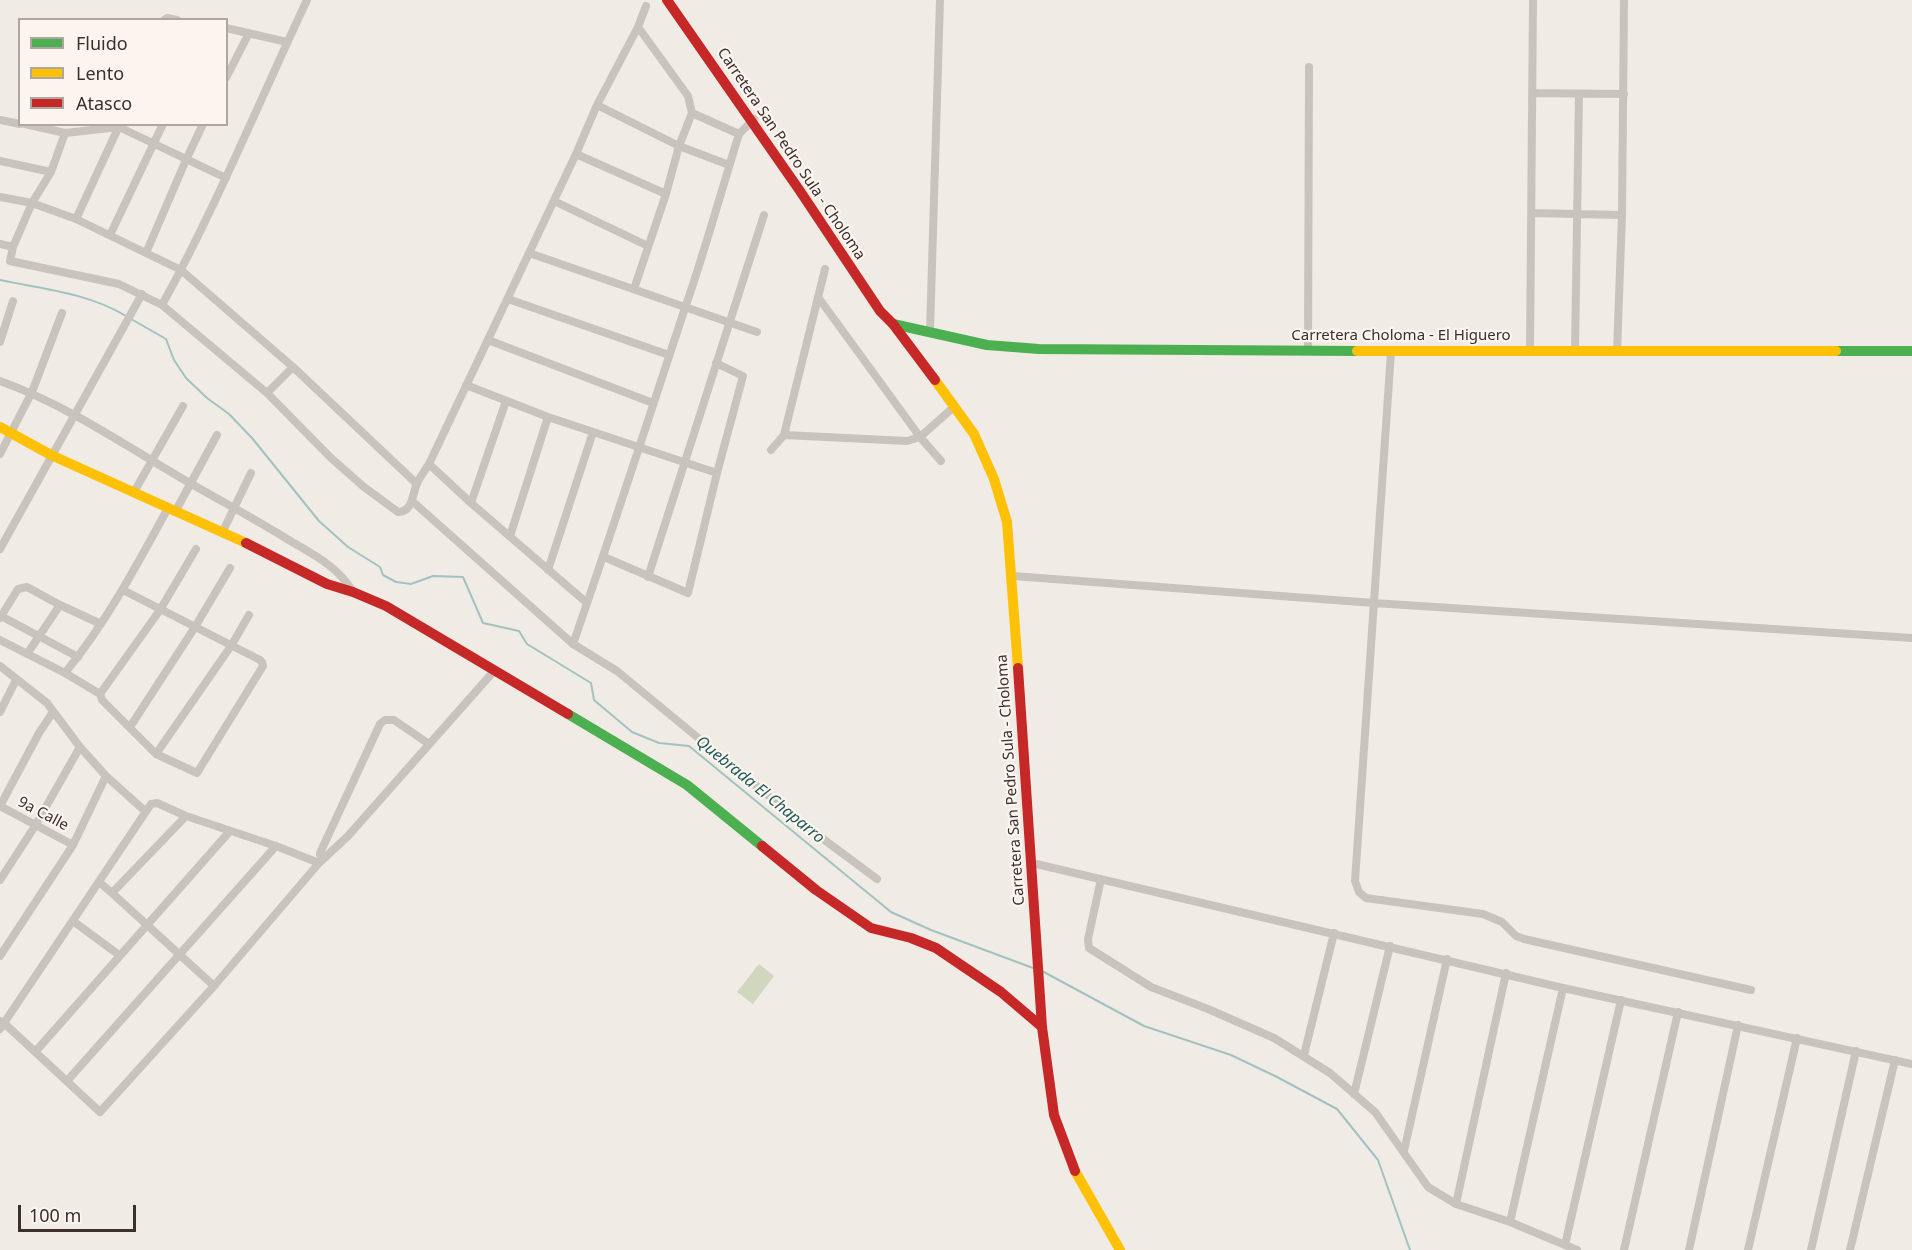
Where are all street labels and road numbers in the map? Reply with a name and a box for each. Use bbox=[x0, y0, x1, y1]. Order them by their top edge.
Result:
street label: Carretera San Pedro Sula - Choloma bbox=[713, 45, 869, 263]
street label: Carretera Choloma - El Higuero bbox=[1291, 327, 1511, 345]
street label: Carretera San Pedro Sula - Choloma bbox=[993, 654, 1029, 906]
street label: 9a Calle bbox=[14, 793, 72, 835]

